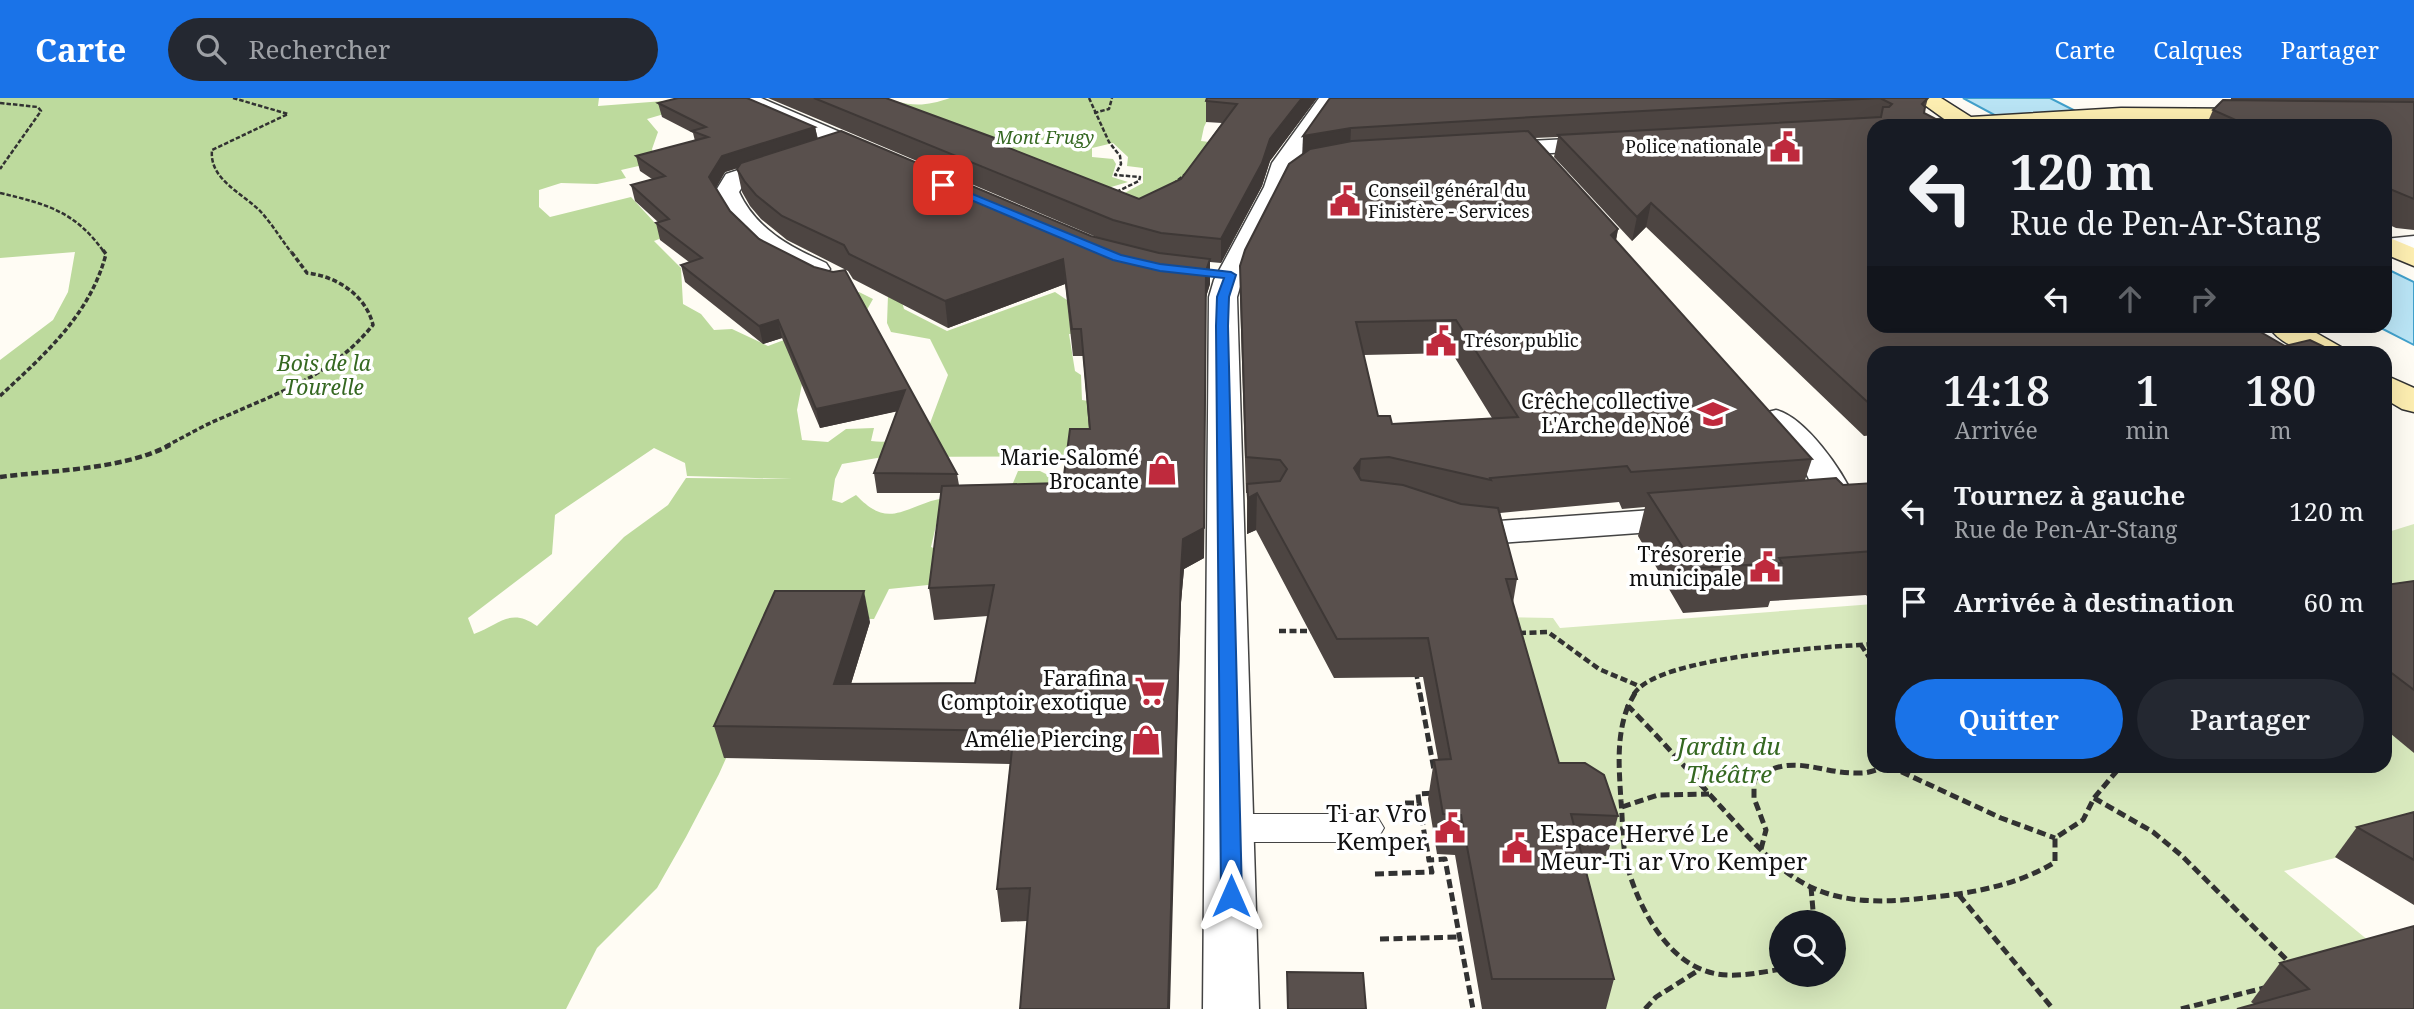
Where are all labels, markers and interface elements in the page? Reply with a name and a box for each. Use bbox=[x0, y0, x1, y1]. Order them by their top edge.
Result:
search box bbox=[168, 18, 658, 81]
text: Carte bbox=[35, 27, 126, 72]
icon: search bbox=[192, 30, 230, 68]
text: Rechercher bbox=[248, 31, 390, 67]
text: Carte bbox=[2055, 33, 2115, 66]
text: Calques bbox=[2153, 33, 2243, 66]
text: Partager bbox=[2281, 33, 2379, 66]
park label: Mont Frugy bbox=[995, 125, 1094, 149]
public building icon: Police nationale bbox=[1768, 130, 1802, 164]
place label: Police nationale bbox=[1625, 134, 1762, 158]
text: 120 m bbox=[2010, 138, 2154, 204]
icon: left bbox=[1895, 147, 1986, 238]
pin bbox=[913, 155, 973, 215]
icon: arrive bbox=[924, 166, 962, 204]
place label: Conseil général du Finistère - Services bbox=[1368, 178, 1530, 223]
public building icon: Conseil général du Finistère - Services bbox=[1328, 184, 1362, 218]
text: Rue de Pen-Ar-Stang bbox=[2010, 201, 2321, 244]
icon: left bbox=[2038, 280, 2076, 318]
icon: ahead bbox=[2111, 280, 2149, 318]
icon: right bbox=[2184, 280, 2222, 318]
public building icon: Trésor public bbox=[1424, 324, 1458, 358]
place label: Trésor public bbox=[1464, 328, 1579, 352]
park label: Bois de la Tourelle bbox=[276, 349, 372, 401]
text: 14:18 bbox=[1943, 361, 2050, 418]
text: 1 bbox=[2136, 361, 2159, 418]
text: 180 bbox=[2245, 361, 2316, 418]
place label: Crêche collective L'Arche de Noé bbox=[1521, 387, 1690, 439]
school or university icon: Crêche collective L'Arche de Noé bbox=[1696, 397, 1730, 431]
text: Arrivée bbox=[1955, 414, 2038, 446]
text: min bbox=[2126, 414, 2170, 446]
text: m bbox=[2270, 414, 2292, 446]
place label: Marie-Salomé Brocante bbox=[1000, 443, 1139, 495]
shop icon: Marie-Salomé Brocante bbox=[1145, 453, 1179, 487]
text: Tournez à gauche bbox=[1954, 477, 2185, 513]
icon: left bbox=[1895, 492, 1933, 530]
text: 120 m bbox=[2289, 493, 2364, 529]
text: Rue de Pen-Ar-Stang bbox=[1954, 513, 2178, 545]
place label: Trésorerie municipale bbox=[1629, 540, 1742, 592]
public building icon: Trésorerie municipale bbox=[1748, 550, 1782, 584]
icon: arrive bbox=[1895, 583, 1933, 621]
text: Arrivée à destination bbox=[1954, 584, 2234, 620]
text: 60 m bbox=[2304, 584, 2364, 620]
place label: Farafina Comptoir exotique bbox=[941, 664, 1127, 716]
supermarket icon: Farafina Comptoir exotique bbox=[1133, 674, 1167, 708]
button: Quitter bbox=[1895, 679, 2123, 759]
button: Partager bbox=[2137, 679, 2364, 759]
shop icon: Amélie Piercing bbox=[1129, 723, 1163, 757]
place label: Amélie Piercing bbox=[965, 725, 1124, 753]
park label: Jardin du Théâtre bbox=[1673, 729, 1781, 790]
place label: Ti ar Vro Kemper bbox=[1326, 796, 1427, 857]
public building icon: Ti ar Vro Kemper bbox=[1433, 811, 1467, 845]
place label: Espace Hervé Le Meur-Ti ar Vro Kemper bbox=[1540, 816, 1807, 877]
public building icon: Espace Hervé Le Meur-Ti ar Vro Kemper bbox=[1500, 831, 1534, 865]
position arrow bbox=[1194, 859, 1268, 933]
map controls bbox=[1769, 910, 1846, 987]
button: search bbox=[1769, 910, 1846, 987]

